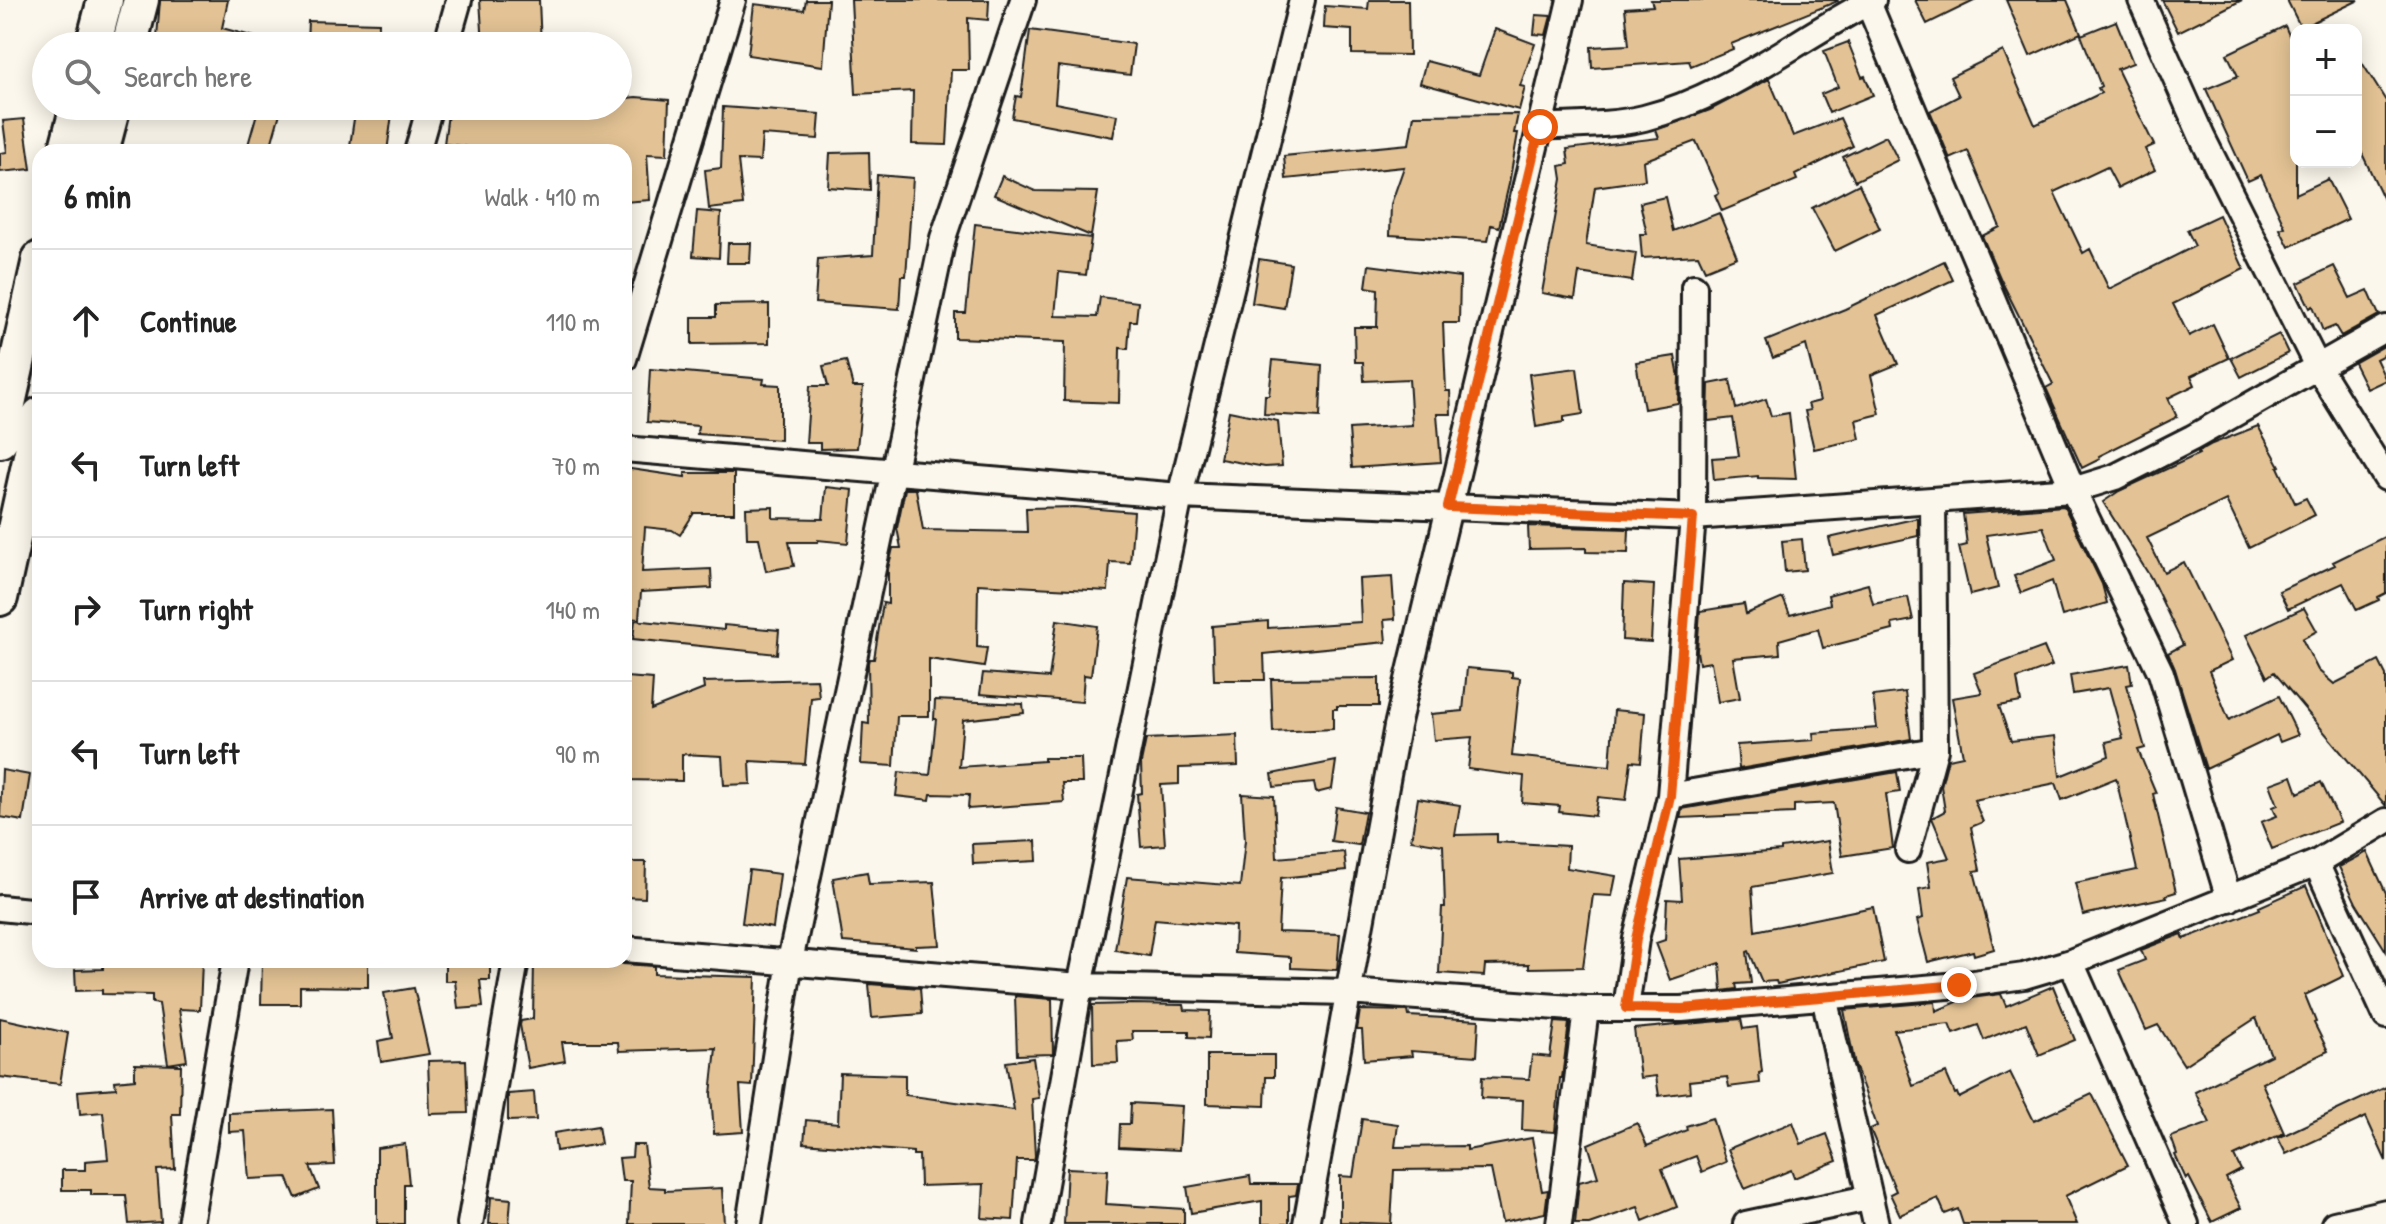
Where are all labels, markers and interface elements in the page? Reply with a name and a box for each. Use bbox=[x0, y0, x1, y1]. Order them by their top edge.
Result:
map controls bbox=[2290, 24, 2362, 168]
button: + bbox=[2290, 24, 2362, 96]
search box bbox=[32, 32, 632, 120]
icon: search bbox=[60, 54, 104, 98]
text: Search here bbox=[124, 56, 252, 96]
button: − bbox=[2290, 96, 2362, 168]
route start bbox=[1522, 109, 1558, 145]
text: 6 min bbox=[64, 173, 132, 219]
text: Walk · 410 m bbox=[484, 179, 600, 214]
icon: ahead bbox=[64, 299, 108, 343]
text: Continue bbox=[140, 301, 237, 341]
text: 110 m bbox=[546, 304, 600, 339]
icon: left bbox=[64, 443, 108, 487]
text: Turn left bbox=[140, 445, 239, 485]
text: 70 m bbox=[552, 448, 600, 483]
icon: right bbox=[64, 587, 108, 631]
text: Turn right bbox=[140, 589, 253, 629]
text: 140 m bbox=[546, 592, 600, 627]
icon: left bbox=[64, 731, 108, 775]
text: Turn left bbox=[140, 733, 239, 773]
text: 90 m bbox=[555, 736, 600, 771]
icon: arrive bbox=[64, 875, 108, 919]
text: Arrive at destination bbox=[140, 877, 365, 917]
route end bbox=[1941, 967, 1977, 1003]

